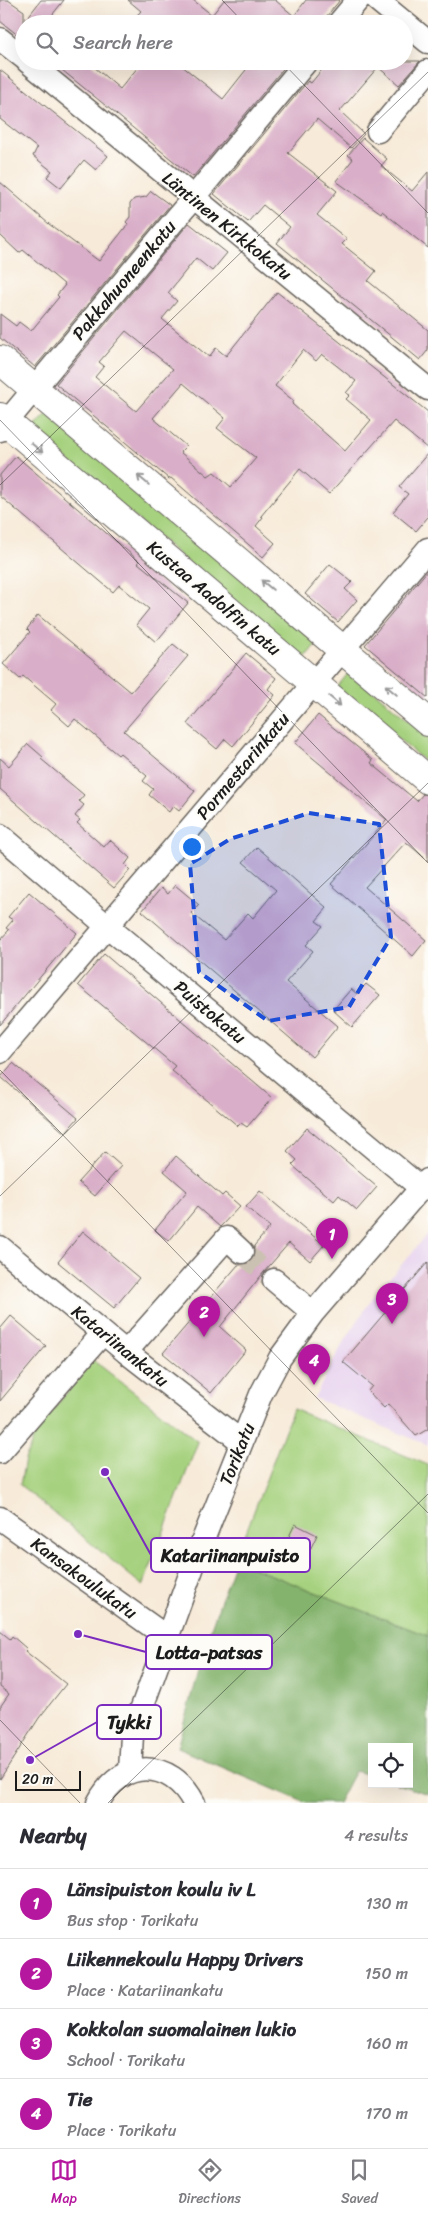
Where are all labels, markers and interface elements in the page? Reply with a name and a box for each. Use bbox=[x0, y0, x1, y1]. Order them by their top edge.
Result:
search box bbox=[15, 15, 413, 70]
text: Search here bbox=[73, 26, 173, 59]
icon: search bbox=[33, 29, 61, 57]
street label: Läntinen Kirkkokatu bbox=[155, 163, 300, 289]
street label: Pakkahuoneenkatu bbox=[64, 212, 185, 348]
one-way arrow bbox=[31, 443, 44, 454]
one-way arrow bbox=[137, 475, 150, 486]
street label: Kustaa Aadolfin katu bbox=[139, 532, 289, 664]
one-way arrow bbox=[261, 580, 274, 591]
one-way arrow bbox=[385, 685, 398, 696]
one-way arrow bbox=[328, 695, 341, 706]
street label: Pormestarinkatu bbox=[188, 704, 298, 827]
your location bbox=[179, 834, 205, 860]
street label: Puistokatu bbox=[167, 972, 254, 1052]
pin: 1 bbox=[316, 1218, 348, 1259]
pin: 3 bbox=[376, 1283, 408, 1324]
street label: Katariinankatu bbox=[64, 1296, 176, 1396]
pin: 2 bbox=[188, 1296, 220, 1337]
pin: 4 bbox=[298, 1344, 330, 1385]
street label: Torikatu bbox=[210, 1417, 264, 1490]
street label: Kansakoulukatu bbox=[24, 1528, 144, 1628]
callout: Katariinanpuisto bbox=[151, 1538, 310, 1572]
text: Katariinanpuisto bbox=[160, 1539, 300, 1572]
callout: Lotta-patsas bbox=[146, 1635, 272, 1669]
text: Lotta-patsas bbox=[156, 1636, 263, 1669]
callout: Tykki bbox=[97, 1705, 161, 1739]
text: Tykki bbox=[107, 1706, 153, 1739]
map controls bbox=[368, 1743, 413, 1788]
button: locate bbox=[368, 1743, 413, 1788]
text: 20 m bbox=[22, 1767, 53, 1792]
scale bar bbox=[15, 1768, 81, 1791]
text: Nearby bbox=[20, 1817, 86, 1855]
text: 4 results bbox=[344, 1821, 408, 1850]
text: Länsipuiston koulu iv L bbox=[67, 1873, 255, 1906]
text: 1 bbox=[33, 1889, 39, 1918]
text: 130 m bbox=[366, 1889, 408, 1918]
text: Bus stop · Torikatu bbox=[67, 1906, 198, 1935]
text: Liikennekoulu Happy Drivers bbox=[67, 1943, 303, 1976]
text: 2 bbox=[31, 1959, 41, 1988]
text: 150 m bbox=[365, 1959, 408, 1988]
text: Place · Katariinankatu bbox=[67, 1976, 223, 2005]
text: Kokkolan suomalainen lukio bbox=[67, 2013, 296, 2046]
text: 3 bbox=[32, 2029, 40, 2058]
text: 160 m bbox=[365, 2029, 408, 2058]
text: School · Torikatu bbox=[67, 2046, 185, 2075]
text: Tie bbox=[67, 2083, 93, 2116]
text: 4 bbox=[31, 2099, 41, 2128]
text: 170 m bbox=[365, 2099, 408, 2128]
text: Place · Torikatu bbox=[67, 2116, 176, 2145]
tab: Map bbox=[50, 2156, 78, 2211]
tab: Directions bbox=[178, 2156, 241, 2211]
tab: Saved bbox=[341, 2156, 378, 2211]

